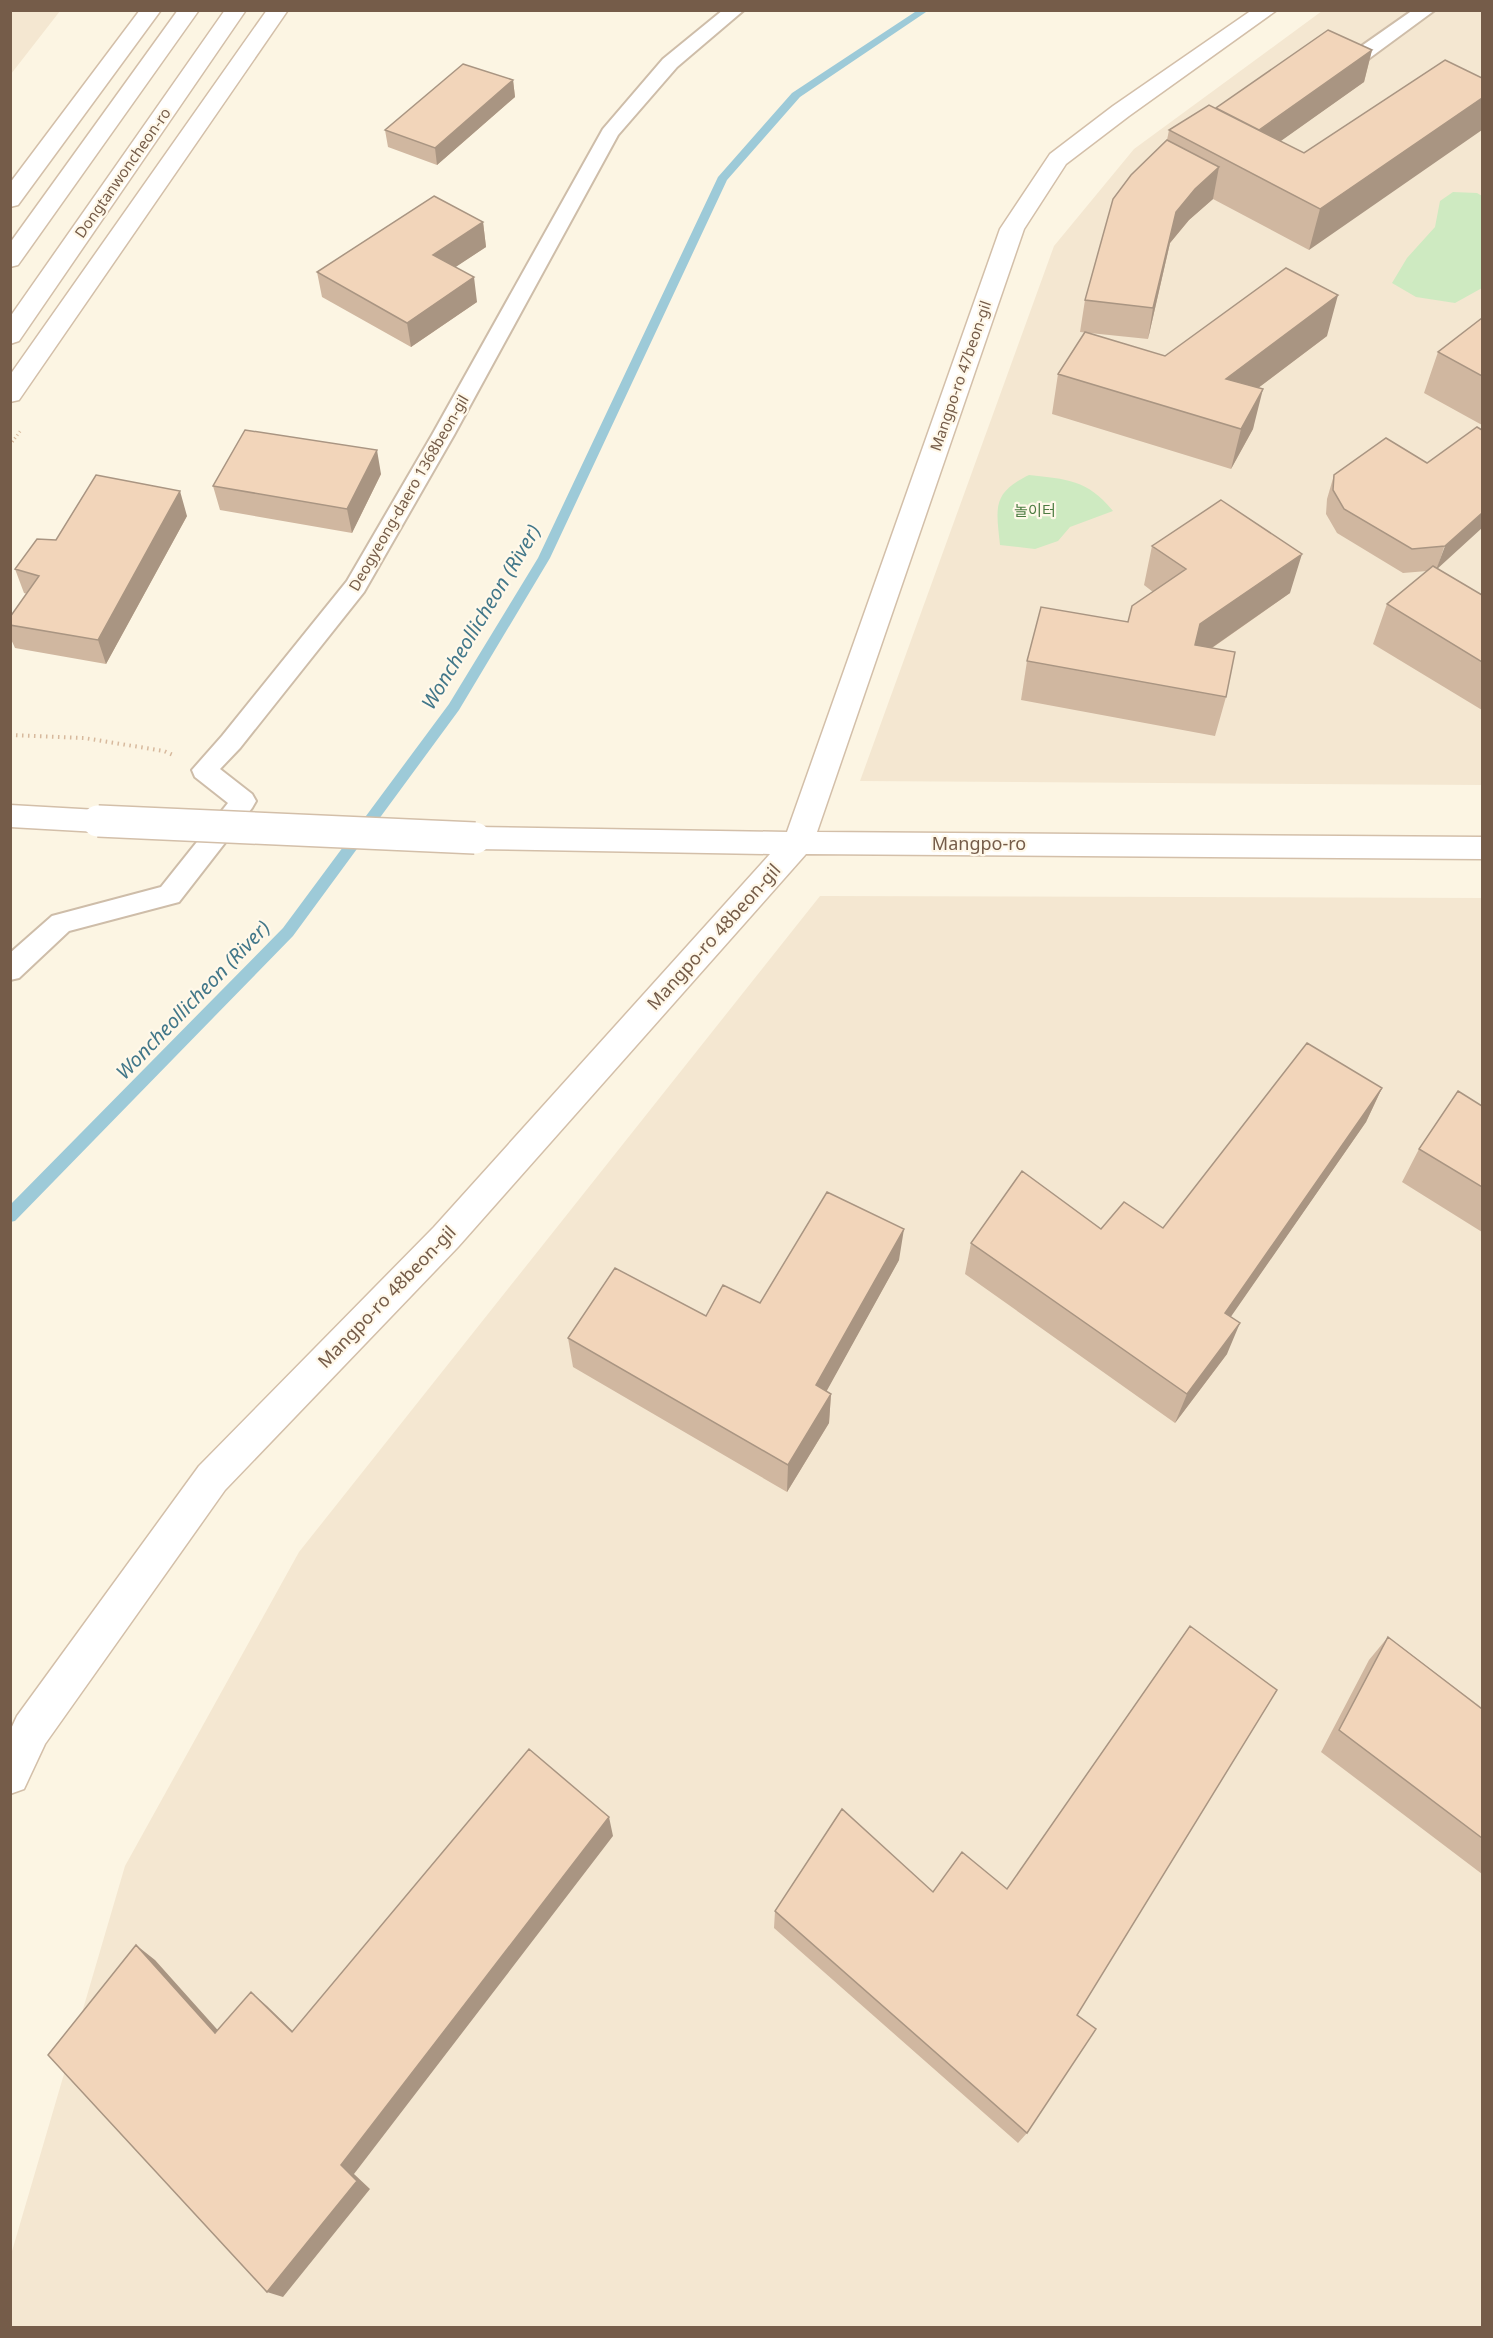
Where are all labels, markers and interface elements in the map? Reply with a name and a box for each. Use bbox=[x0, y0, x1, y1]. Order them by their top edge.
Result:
street label: Dongtanwoncheon-ro bbox=[70, 103, 175, 242]
street label: Mangpo-ro 47beon-gil bbox=[925, 298, 995, 453]
street label: Deogyeong-daero 1368beon-gil bbox=[344, 391, 473, 594]
park label: 놀이터 bbox=[1014, 500, 1056, 520]
water label: Woncheollicheon (River) bbox=[415, 519, 547, 714]
street label: Mangpo-ro bbox=[932, 831, 1026, 855]
street label: Mangpo-ro 48beon-gil bbox=[641, 858, 785, 1015]
water label: Woncheollicheon (River) bbox=[110, 914, 276, 1085]
street label: Mangpo-ro 48beon-gil bbox=[312, 1220, 461, 1373]

